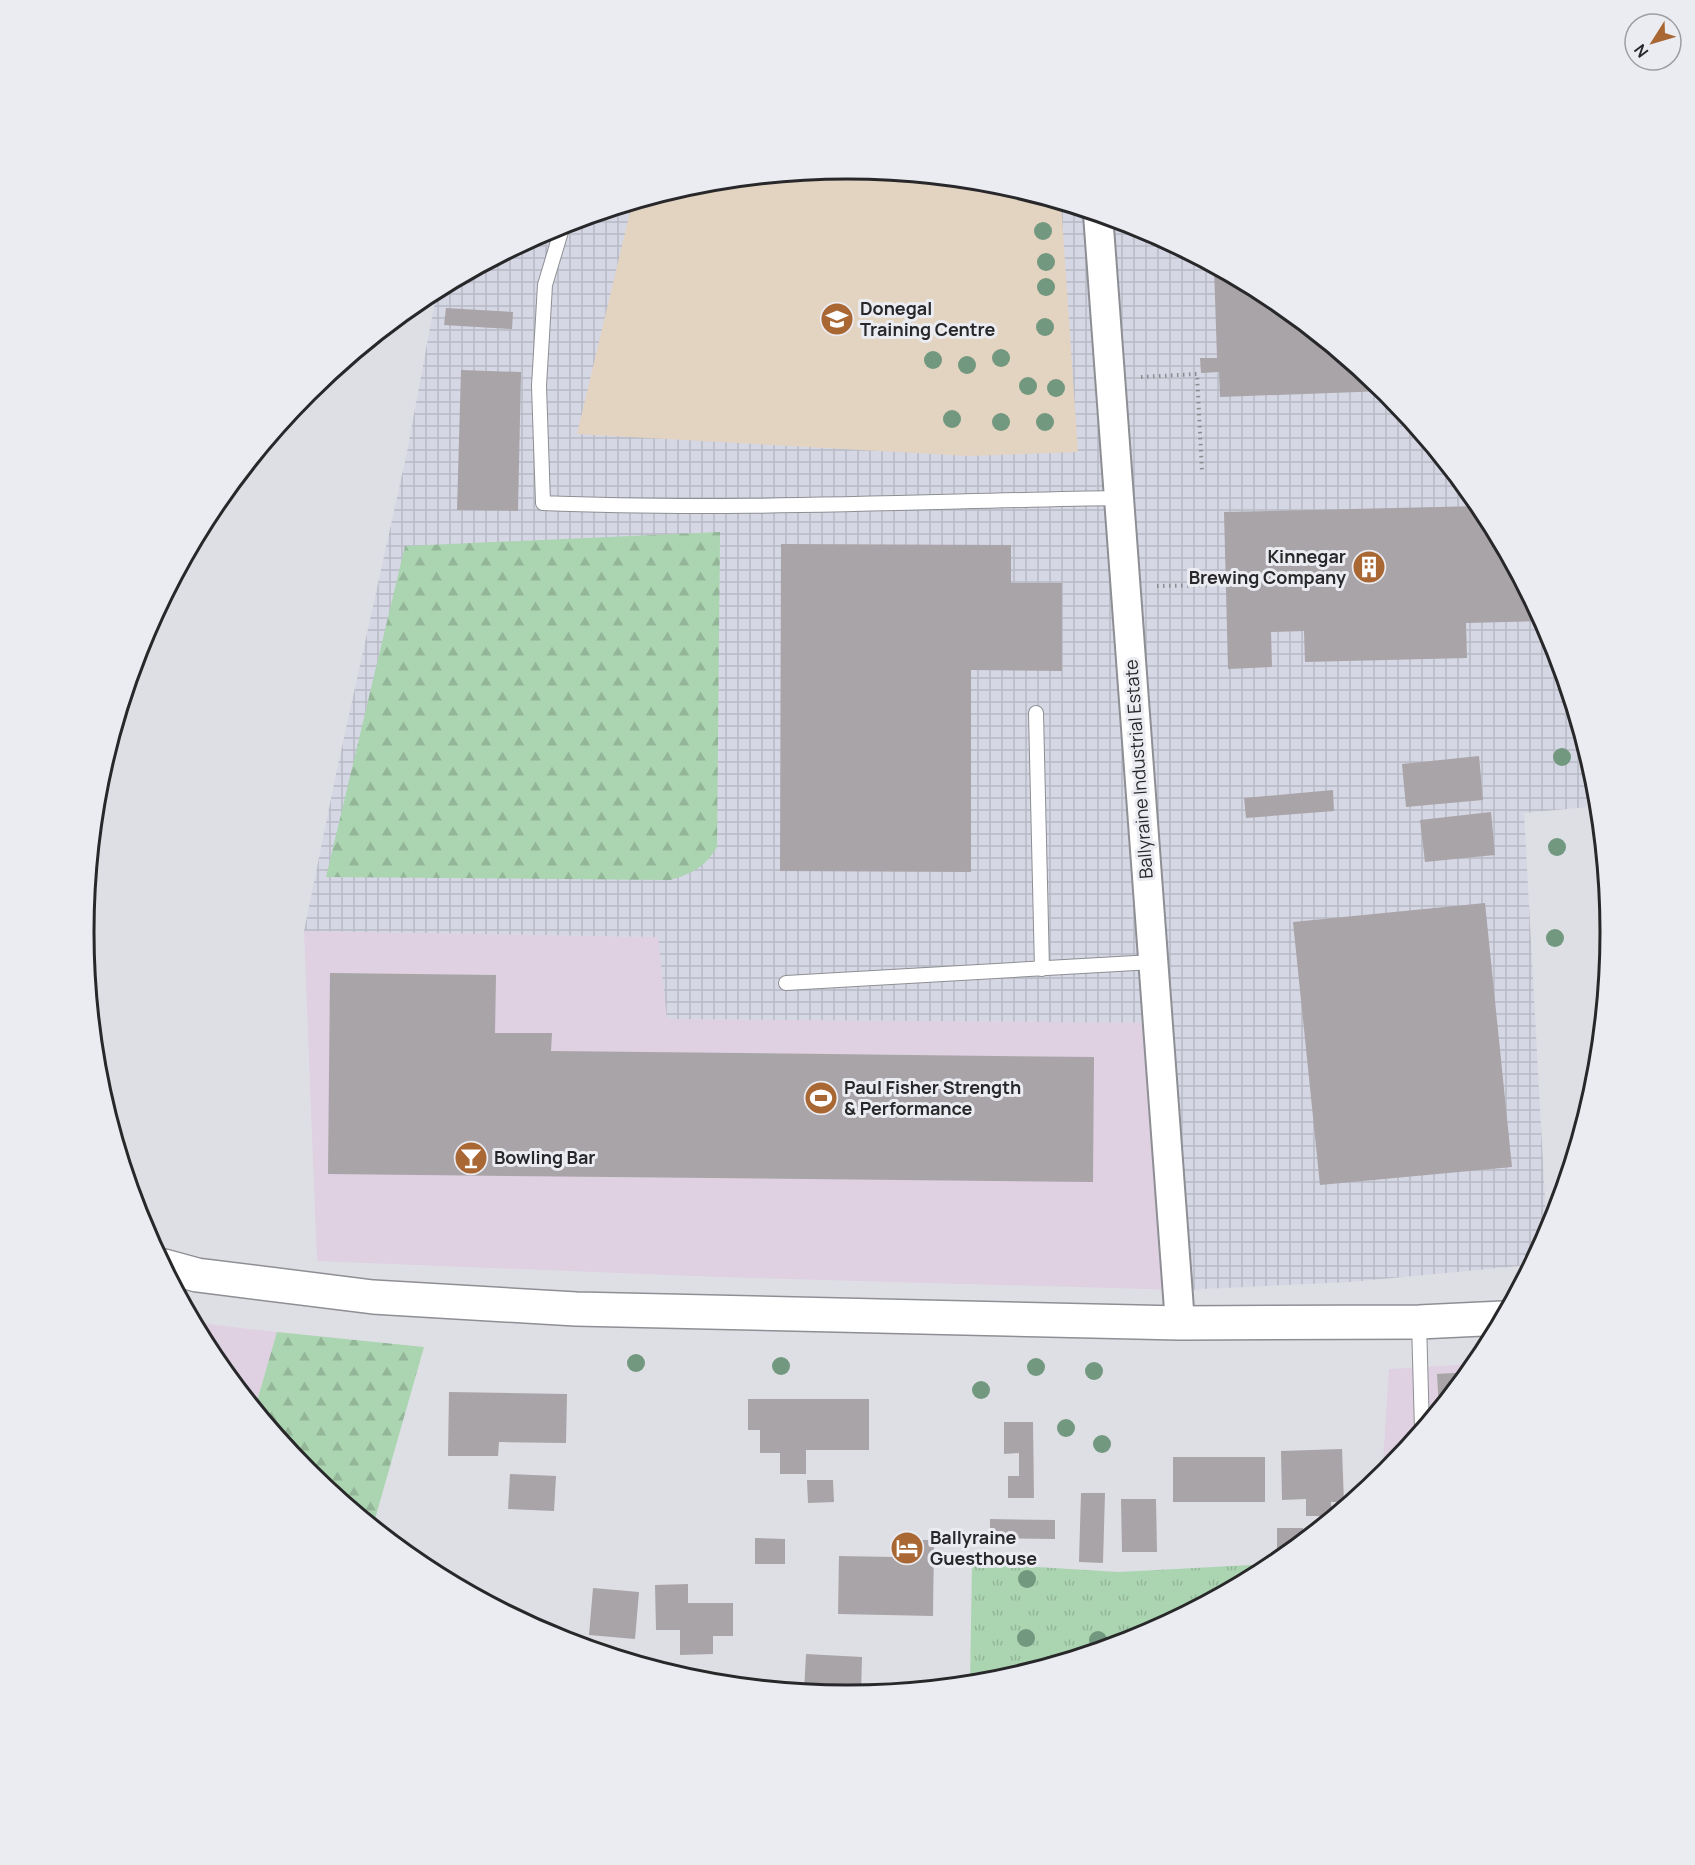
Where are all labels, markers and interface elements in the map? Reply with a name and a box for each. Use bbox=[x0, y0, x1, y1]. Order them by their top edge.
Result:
north arrow bbox=[1623, 12, 1683, 72]
text: N bbox=[1629, 40, 1653, 62]
place label: Donegal Training Centre bbox=[860, 296, 996, 341]
school or university icon: Donegal Training Centre bbox=[819, 301, 855, 337]
place label: Kinnegar Brewing Company bbox=[1189, 544, 1346, 589]
building icon: Kinnegar Brewing Company bbox=[1351, 549, 1387, 585]
street label: Ballyraine Industrial Estate bbox=[1118, 659, 1158, 879]
place label: Paul Fisher Strength & Performance bbox=[844, 1075, 1021, 1120]
sports icon: Paul Fisher Strength & Performance bbox=[803, 1080, 839, 1116]
bar icon: Bowling Bar bbox=[453, 1140, 489, 1176]
place label: Bowling Bar bbox=[494, 1145, 596, 1169]
place label: Ballyraine Guesthouse bbox=[930, 1525, 1037, 1570]
hotel icon: Ballyraine Guesthouse bbox=[889, 1530, 925, 1566]

